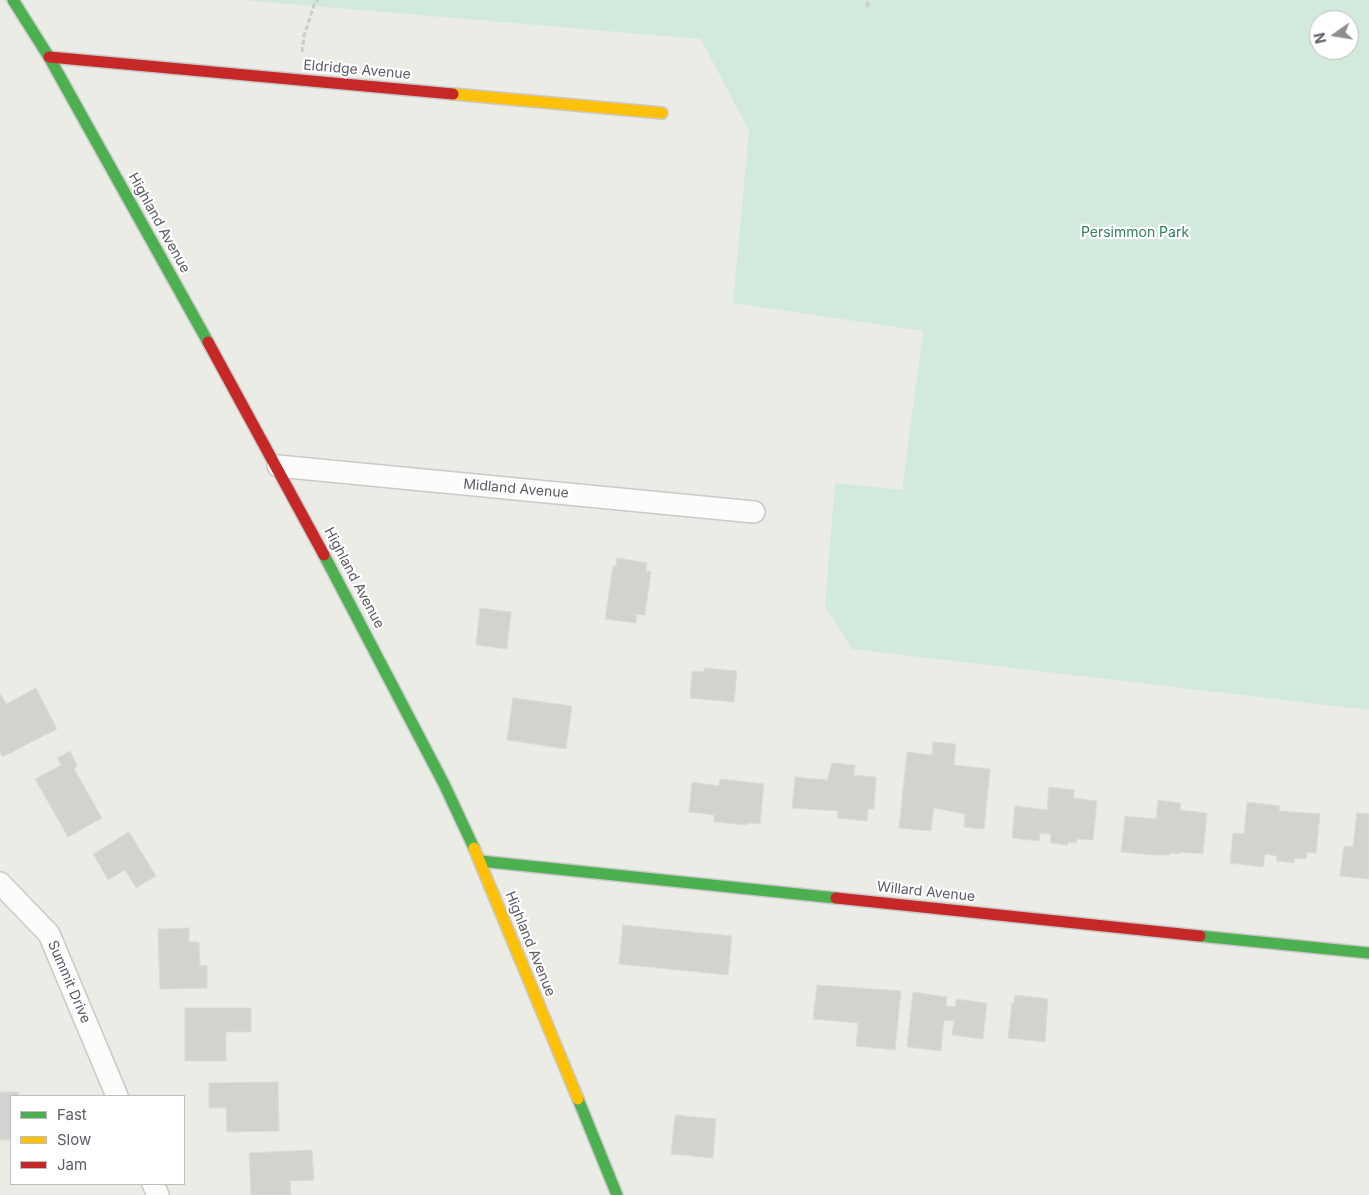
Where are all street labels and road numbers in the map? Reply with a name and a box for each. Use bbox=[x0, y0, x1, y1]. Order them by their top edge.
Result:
street label: Eldridge Avenue bbox=[303, 57, 411, 83]
street label: Highland Avenue bbox=[125, 170, 193, 276]
street label: Midland Avenue bbox=[463, 476, 569, 502]
street label: Highland Avenue bbox=[320, 525, 388, 631]
street label: Willard Avenue bbox=[876, 878, 976, 906]
street label: Highland Avenue bbox=[501, 889, 559, 999]
street label: Summit Drive bbox=[44, 938, 94, 1026]

